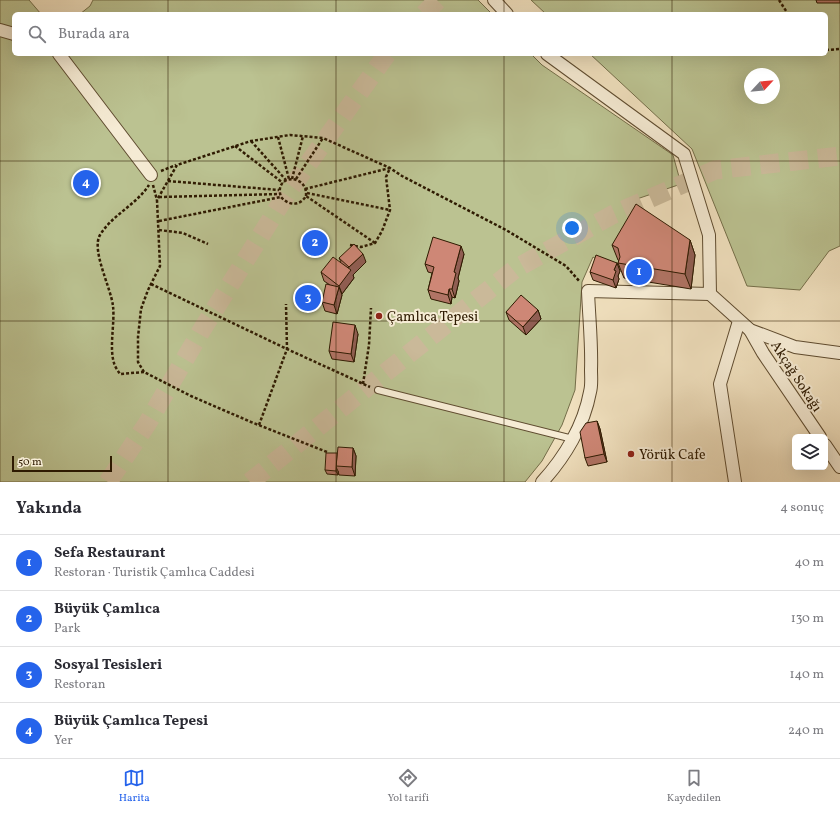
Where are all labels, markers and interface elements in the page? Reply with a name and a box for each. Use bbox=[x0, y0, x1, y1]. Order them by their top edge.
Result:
search box bbox=[12, 12, 828, 56]
icon: search bbox=[26, 23, 48, 45]
text: Burada ara bbox=[58, 24, 130, 45]
north arrow bbox=[744, 68, 780, 104]
pin: 4 bbox=[73, 168, 99, 198]
your location bbox=[562, 218, 582, 238]
pin: 2 bbox=[302, 228, 328, 258]
pin: 1 bbox=[626, 257, 652, 287]
pin: 3 bbox=[295, 283, 321, 313]
place label: Çamlıca Tepesi bbox=[387, 308, 478, 327]
marker: Çamlıca Tepesi bbox=[374, 311, 384, 321]
street label: Akçağ Sokağı bbox=[766, 337, 826, 416]
map controls bbox=[792, 434, 828, 470]
button: layers bbox=[792, 434, 828, 470]
place label: Yörük Cafe bbox=[639, 446, 706, 465]
marker: Yörük Cafe bbox=[626, 449, 636, 459]
scale bar bbox=[12, 454, 112, 473]
text: 50 m bbox=[18, 455, 42, 470]
text: Yakında bbox=[16, 497, 82, 520]
text: 4 sonuç bbox=[780, 499, 824, 517]
text: Sefa Restaurant bbox=[54, 543, 165, 564]
text: 1 bbox=[26, 554, 32, 572]
text: 40 m bbox=[795, 554, 824, 572]
text: Restoran · Turistik Çamlıca Caddesi bbox=[54, 564, 255, 582]
text: Büyük Çamlıca bbox=[54, 599, 160, 620]
text: 2 bbox=[26, 610, 32, 628]
text: 130 m bbox=[791, 610, 824, 628]
text: Park bbox=[54, 620, 81, 638]
text: Sosyal Tesisleri bbox=[54, 655, 162, 676]
text: 3 bbox=[26, 666, 32, 684]
text: 140 m bbox=[790, 666, 824, 684]
text: Restoran bbox=[54, 676, 105, 694]
text: Büyük Çamlıca Tepesi bbox=[54, 711, 208, 732]
text: 4 bbox=[25, 722, 33, 740]
text: 240 m bbox=[788, 722, 824, 740]
text: Yer bbox=[54, 732, 73, 750]
tab: Harita bbox=[119, 767, 150, 806]
tab: Yol tarifi bbox=[387, 767, 429, 806]
tab: Kaydedilen bbox=[667, 767, 721, 806]

